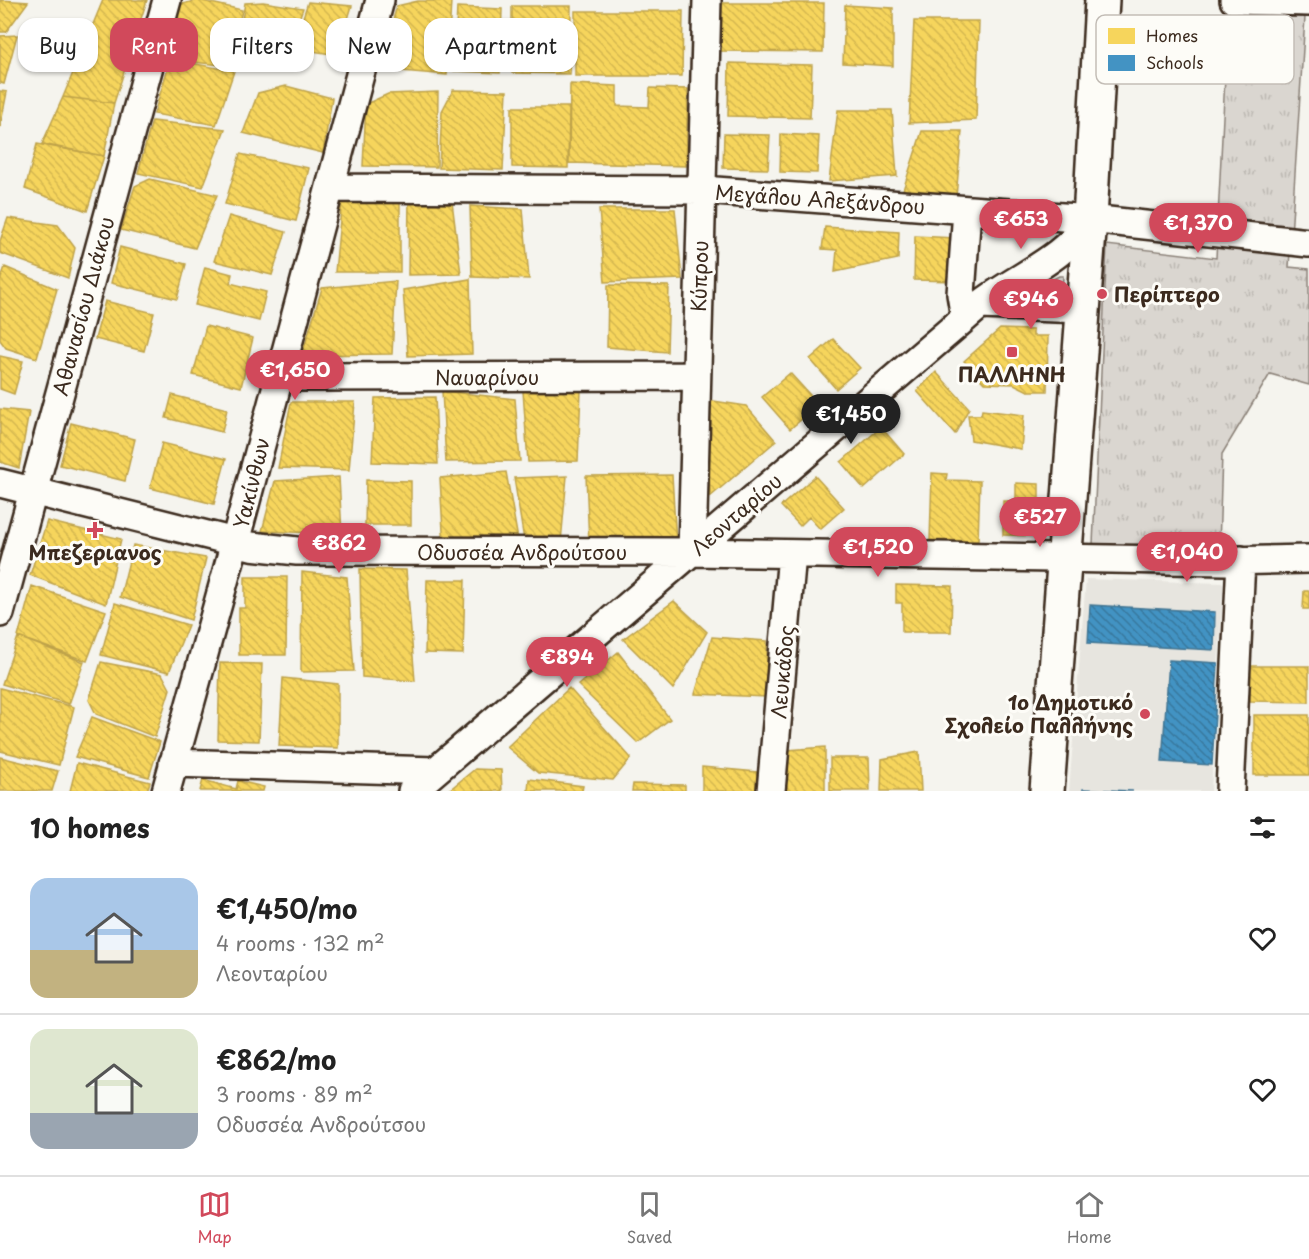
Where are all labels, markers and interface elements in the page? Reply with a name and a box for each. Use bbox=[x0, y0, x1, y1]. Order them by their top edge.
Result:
legend bbox=[1096, 15, 1294, 84]
chip: Buy bbox=[18, 18, 98, 72]
chip: Rent bbox=[110, 18, 198, 72]
chip: Filters bbox=[210, 18, 314, 72]
chip: New bbox=[326, 18, 412, 72]
chip: Apartment bbox=[424, 18, 578, 72]
text: Homes bbox=[1146, 23, 1198, 47]
text: Schools bbox=[1146, 50, 1204, 74]
street label: Μεγάλου Αλεξάνδρου bbox=[714, 177, 926, 221]
pin: €653 bbox=[985, 199, 1057, 250]
text: €653 bbox=[993, 203, 1049, 233]
pin: €1,370 bbox=[1149, 203, 1247, 254]
text: €1,370 bbox=[1163, 207, 1233, 237]
street label: Αθανασίου Διάκου bbox=[45, 213, 121, 399]
street label: Κύπρου bbox=[683, 240, 715, 312]
pin: €946 bbox=[995, 279, 1067, 330]
place label: Περίπτερο bbox=[1114, 279, 1220, 309]
text: €946 bbox=[1003, 283, 1059, 313]
marker: Περίπτερο bbox=[1095, 287, 1109, 301]
marker: ΠΑΛΛΗΝΗ bbox=[1005, 345, 1019, 359]
pin: €1,650 bbox=[246, 350, 344, 401]
text: €1,650 bbox=[259, 354, 331, 384]
place label: ΠΑΛΛΗΝΗ bbox=[958, 359, 1066, 389]
street label: Ναυαρίνου bbox=[435, 362, 539, 392]
pin: €1,450 bbox=[802, 394, 900, 445]
text: €1,450 bbox=[815, 398, 887, 428]
street label: Υακίνθων bbox=[225, 434, 277, 532]
street label: Λεονταρίου bbox=[684, 466, 788, 562]
pin: €527 bbox=[1004, 497, 1076, 548]
text: €527 bbox=[1013, 501, 1067, 531]
marker: Μπεζεριανος bbox=[88, 523, 102, 537]
pin: €862 bbox=[303, 523, 375, 574]
text: €862 bbox=[312, 527, 366, 557]
pin: €1,520 bbox=[829, 527, 927, 578]
text: €1,520 bbox=[843, 531, 913, 561]
pin: €1,040 bbox=[1138, 532, 1236, 583]
text: €1,040 bbox=[1151, 536, 1223, 566]
place label: Μπεζεριανος bbox=[29, 537, 162, 567]
street label: Οδυσσέα Ανδρούτσου bbox=[417, 537, 627, 567]
street label: Λευκάδος bbox=[763, 624, 801, 720]
pin: €894 bbox=[531, 637, 603, 688]
text: €894 bbox=[540, 641, 594, 671]
place label: 1ο Δημοτικό Σχολείο Παλλήνης bbox=[945, 687, 1133, 740]
marker: 1ο Δημοτικό Σχολείο Παλλήνης bbox=[1138, 707, 1152, 721]
text: 10 homes bbox=[30, 808, 150, 847]
icon: filters bbox=[1246, 811, 1279, 844]
text: €1,450/mo bbox=[216, 889, 357, 928]
icon: home bbox=[78, 902, 150, 974]
icon: heart bbox=[1246, 922, 1279, 955]
text: 4 rooms · 132 m² bbox=[216, 928, 385, 958]
text: Λεονταρίου bbox=[216, 958, 328, 988]
text: €862/mo bbox=[216, 1040, 336, 1079]
icon: home bbox=[78, 1053, 150, 1125]
icon: heart bbox=[1246, 1073, 1279, 1106]
text: 3 rooms · 89 m² bbox=[216, 1079, 373, 1109]
text: Οδυσσέα Ανδρούτσου bbox=[216, 1109, 426, 1139]
tab: Map bbox=[197, 1188, 232, 1248]
tab: Saved bbox=[627, 1188, 672, 1248]
tab: Home bbox=[1067, 1188, 1112, 1248]

